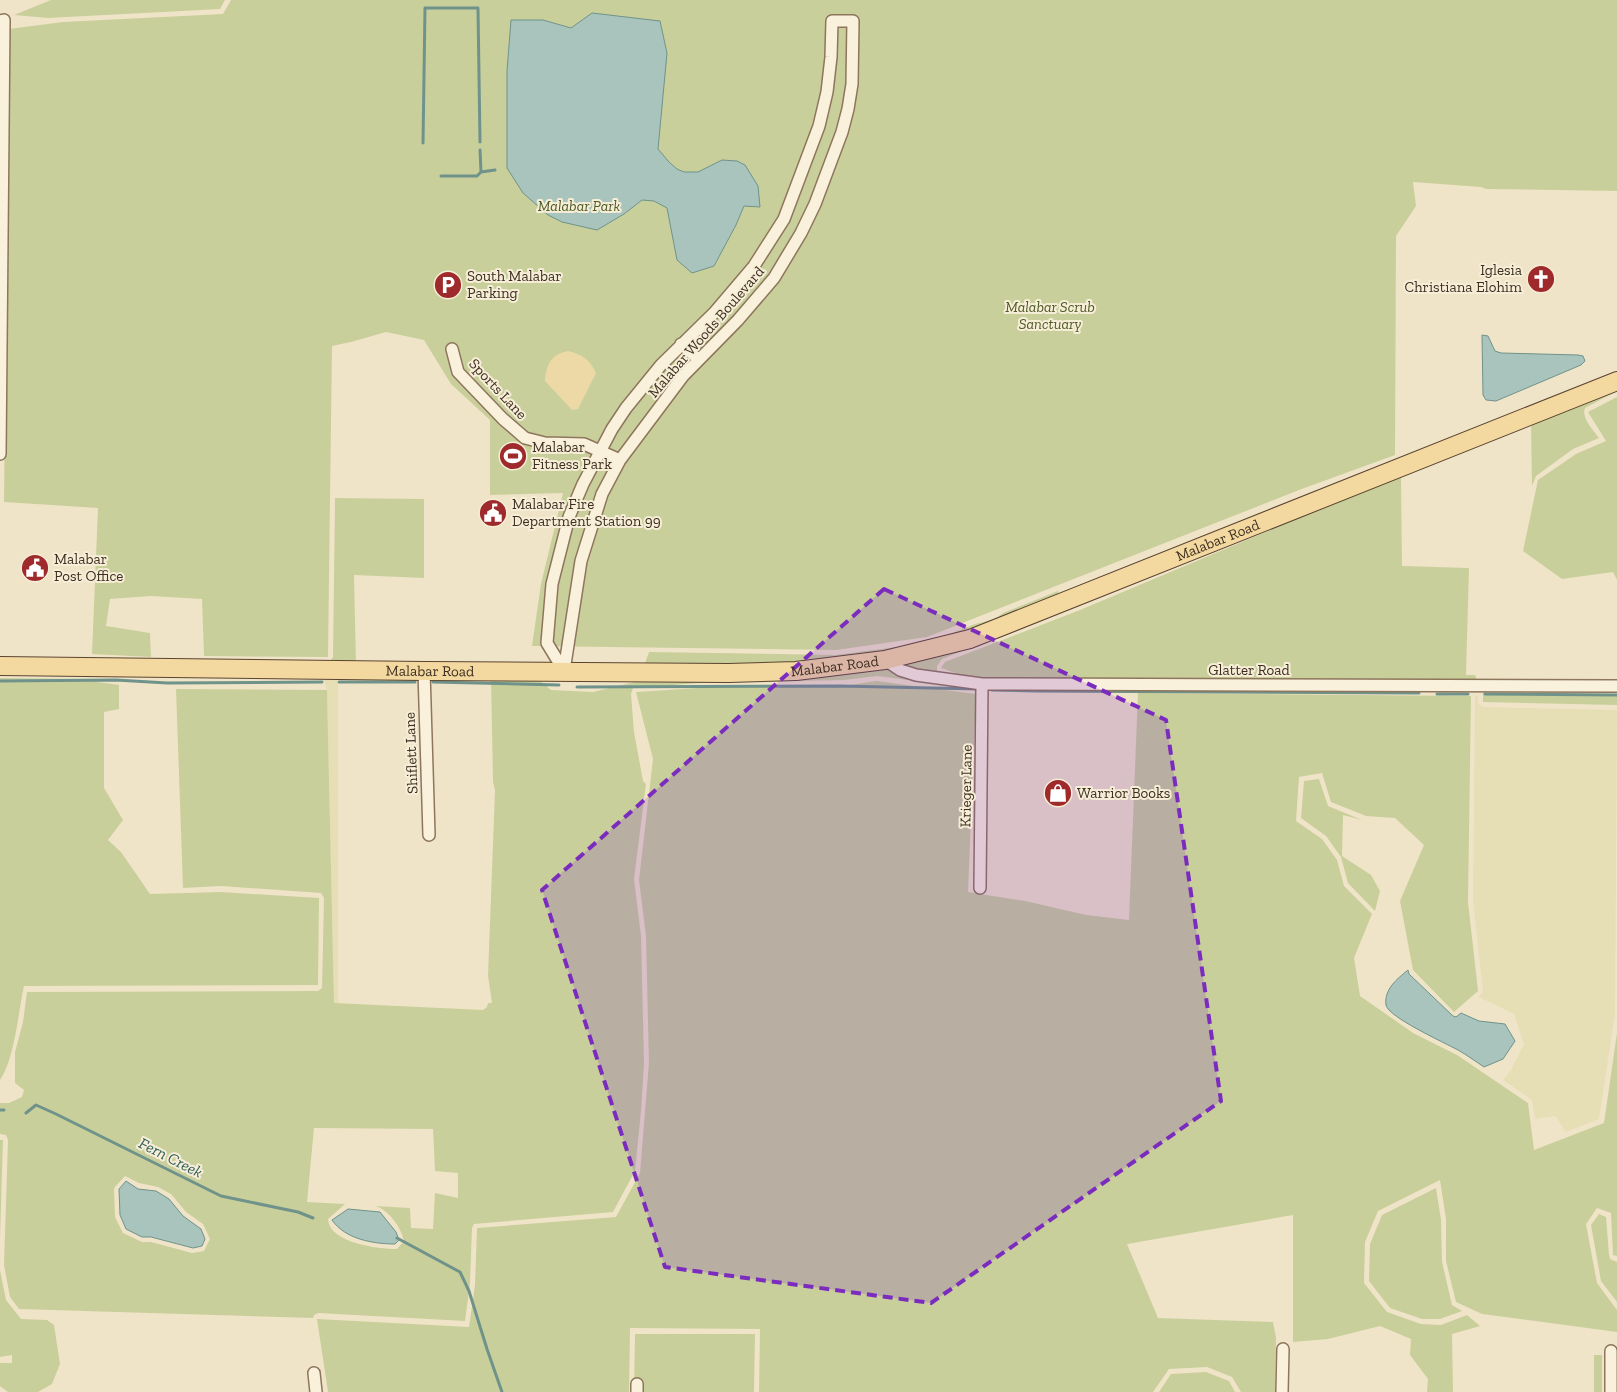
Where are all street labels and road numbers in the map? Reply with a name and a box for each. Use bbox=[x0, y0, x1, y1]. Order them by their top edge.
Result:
street label: Malabar Woods Boulevard bbox=[644, 262, 768, 401]
street label: Sports Lane bbox=[465, 355, 531, 423]
street label: Malabar Road bbox=[1173, 515, 1263, 565]
street label: Malabar Road bbox=[790, 652, 880, 681]
street label: Glatter Road bbox=[1208, 661, 1291, 679]
street label: Malabar Road bbox=[386, 662, 475, 680]
street label: Shiflett Lane bbox=[401, 712, 421, 794]
street label: Krieger Lane bbox=[956, 744, 976, 828]

